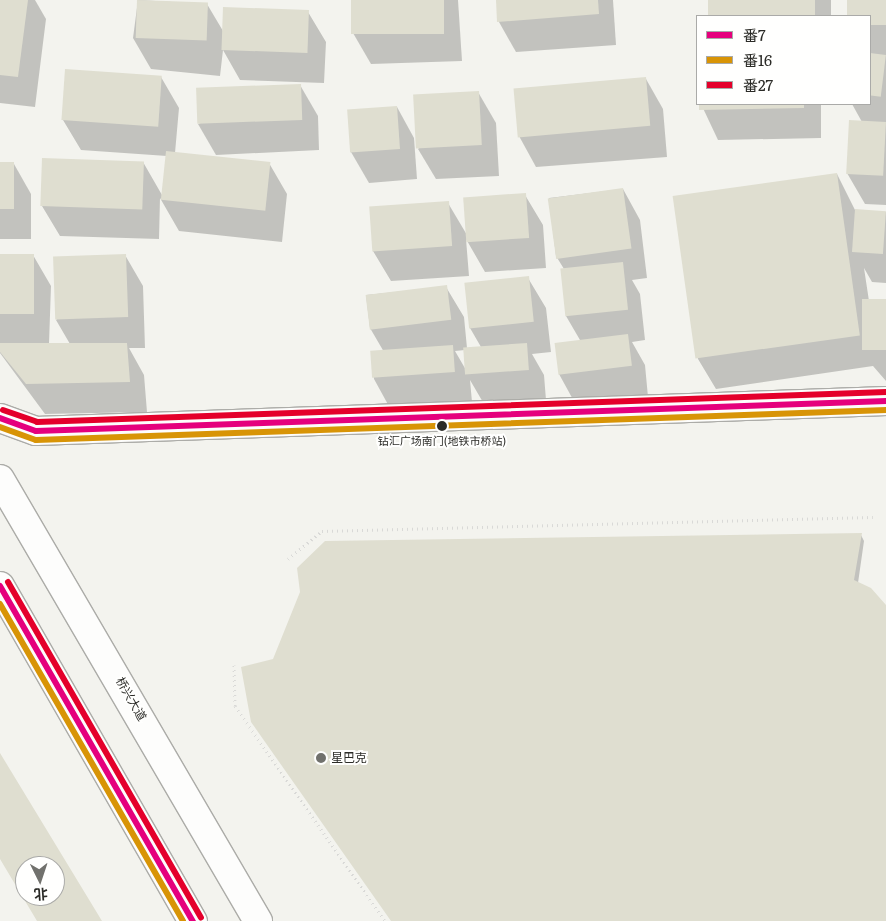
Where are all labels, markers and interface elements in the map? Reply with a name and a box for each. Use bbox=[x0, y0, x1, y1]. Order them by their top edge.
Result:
legend bbox=[696, 15, 871, 105]
text: 番7 bbox=[743, 23, 766, 46]
text: 番16 bbox=[743, 48, 772, 71]
text: 番27 bbox=[743, 73, 773, 96]
marker: 钻汇广场南门(地铁市桥站) bbox=[437, 421, 447, 431]
place label: 钻汇广场南门(地铁市桥站) bbox=[378, 433, 506, 447]
street label: 桥兴大道 bbox=[113, 675, 149, 723]
place label: 星巴克 bbox=[331, 751, 367, 765]
marker: 星巴克 bbox=[315, 752, 327, 764]
north arrow bbox=[15, 856, 65, 906]
text: 北 bbox=[33, 885, 49, 905]

